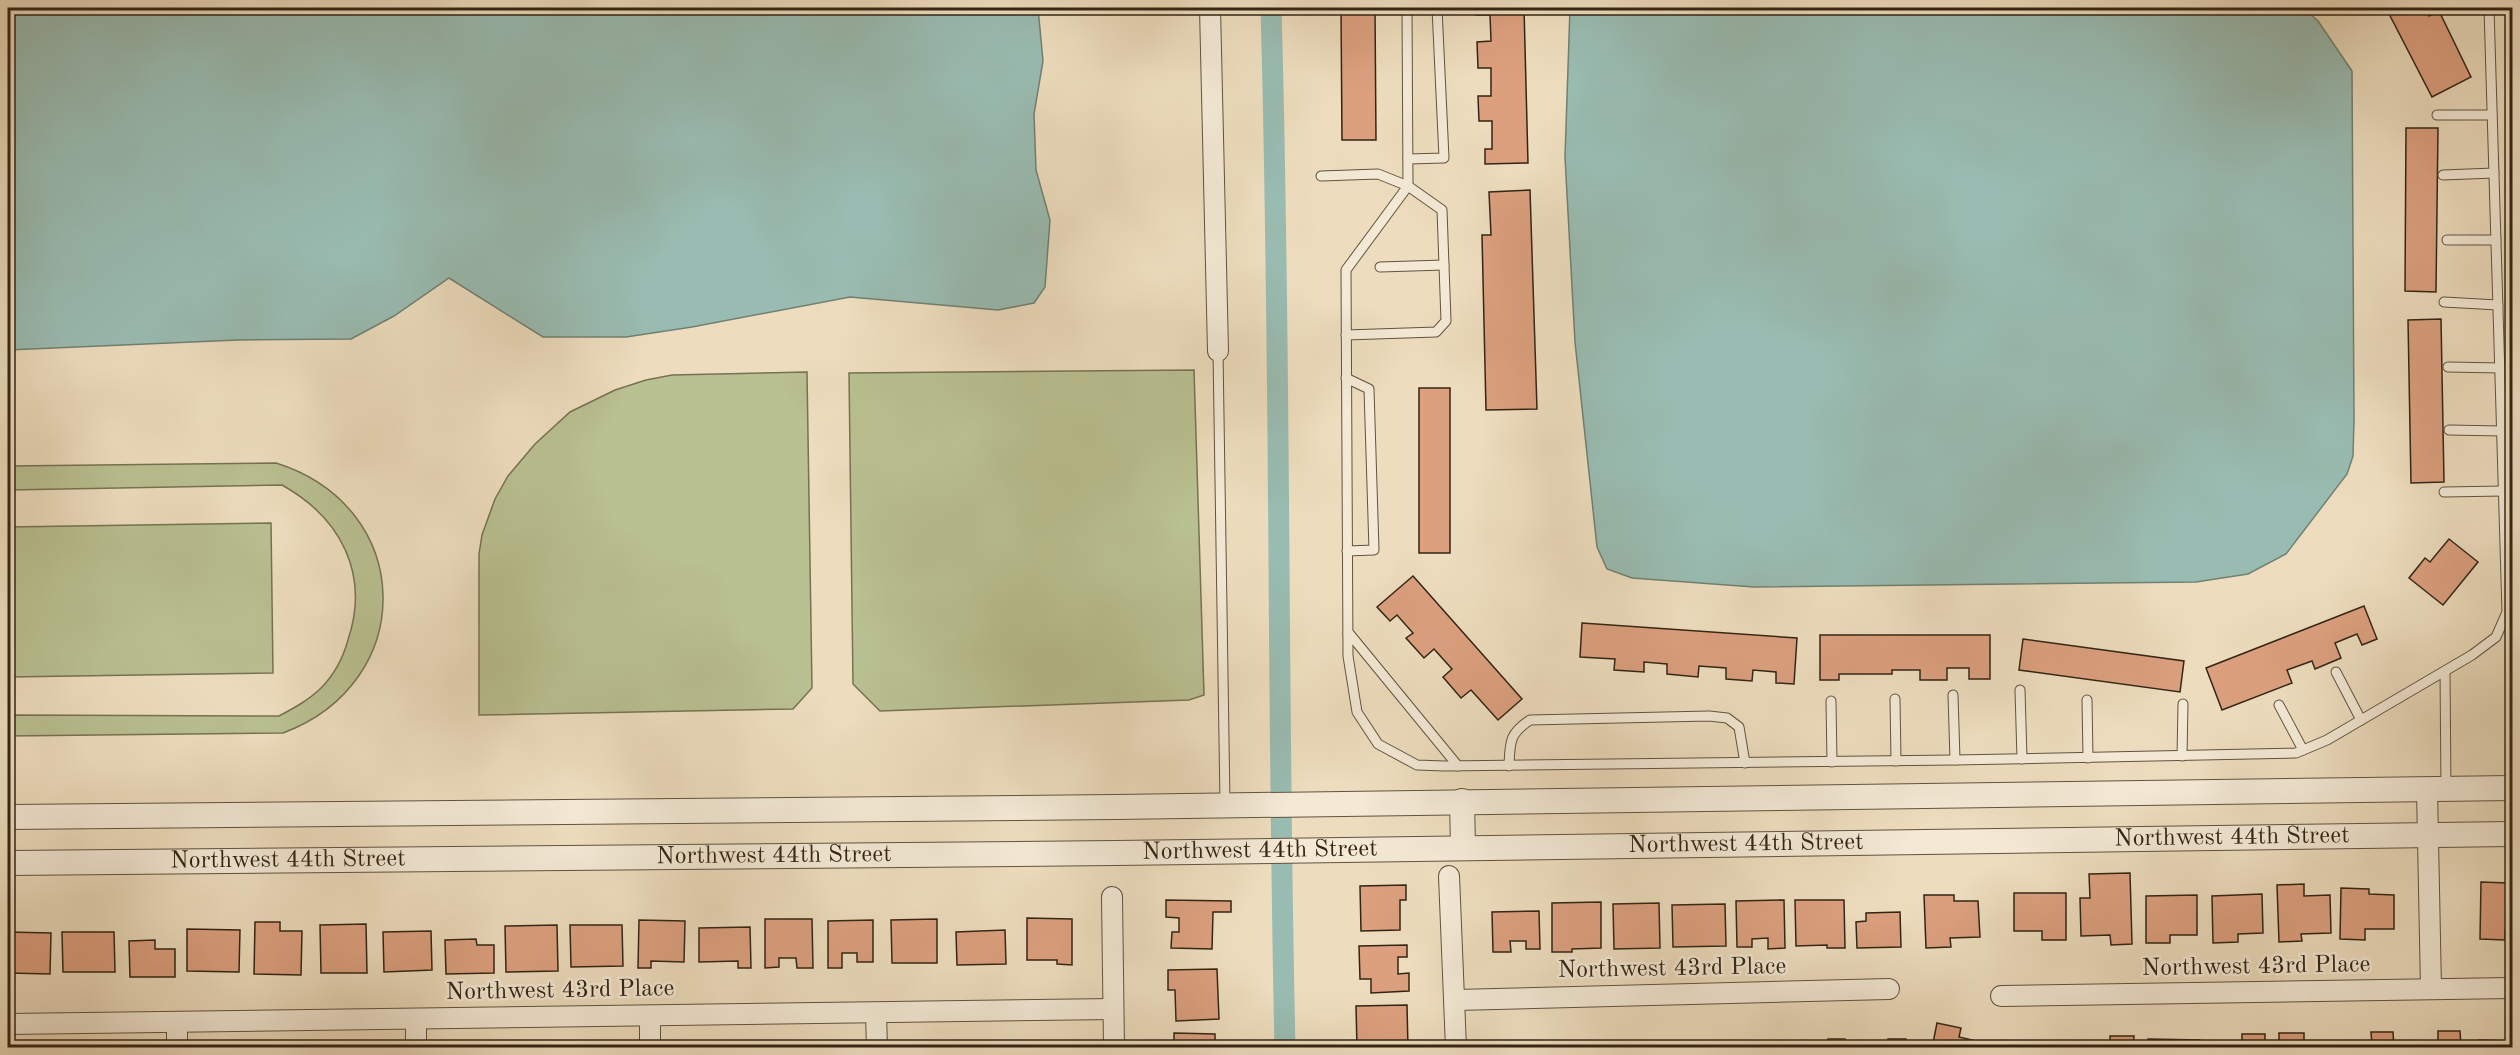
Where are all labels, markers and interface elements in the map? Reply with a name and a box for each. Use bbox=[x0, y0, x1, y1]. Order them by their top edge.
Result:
street label: Northwest 44th Street bbox=[2114, 824, 2350, 851]
street label: Northwest 44th Street bbox=[1628, 831, 1864, 858]
street label: Northwest 44th Street bbox=[1142, 837, 1378, 865]
street label: Northwest 44th Street bbox=[656, 843, 892, 869]
street label: Northwest 44th Street bbox=[170, 847, 406, 874]
street label: Northwest 43rd Place bbox=[2141, 953, 2371, 981]
street label: Northwest 43rd Place bbox=[1557, 955, 1787, 983]
street label: Northwest 43rd Place bbox=[445, 977, 675, 1005]

